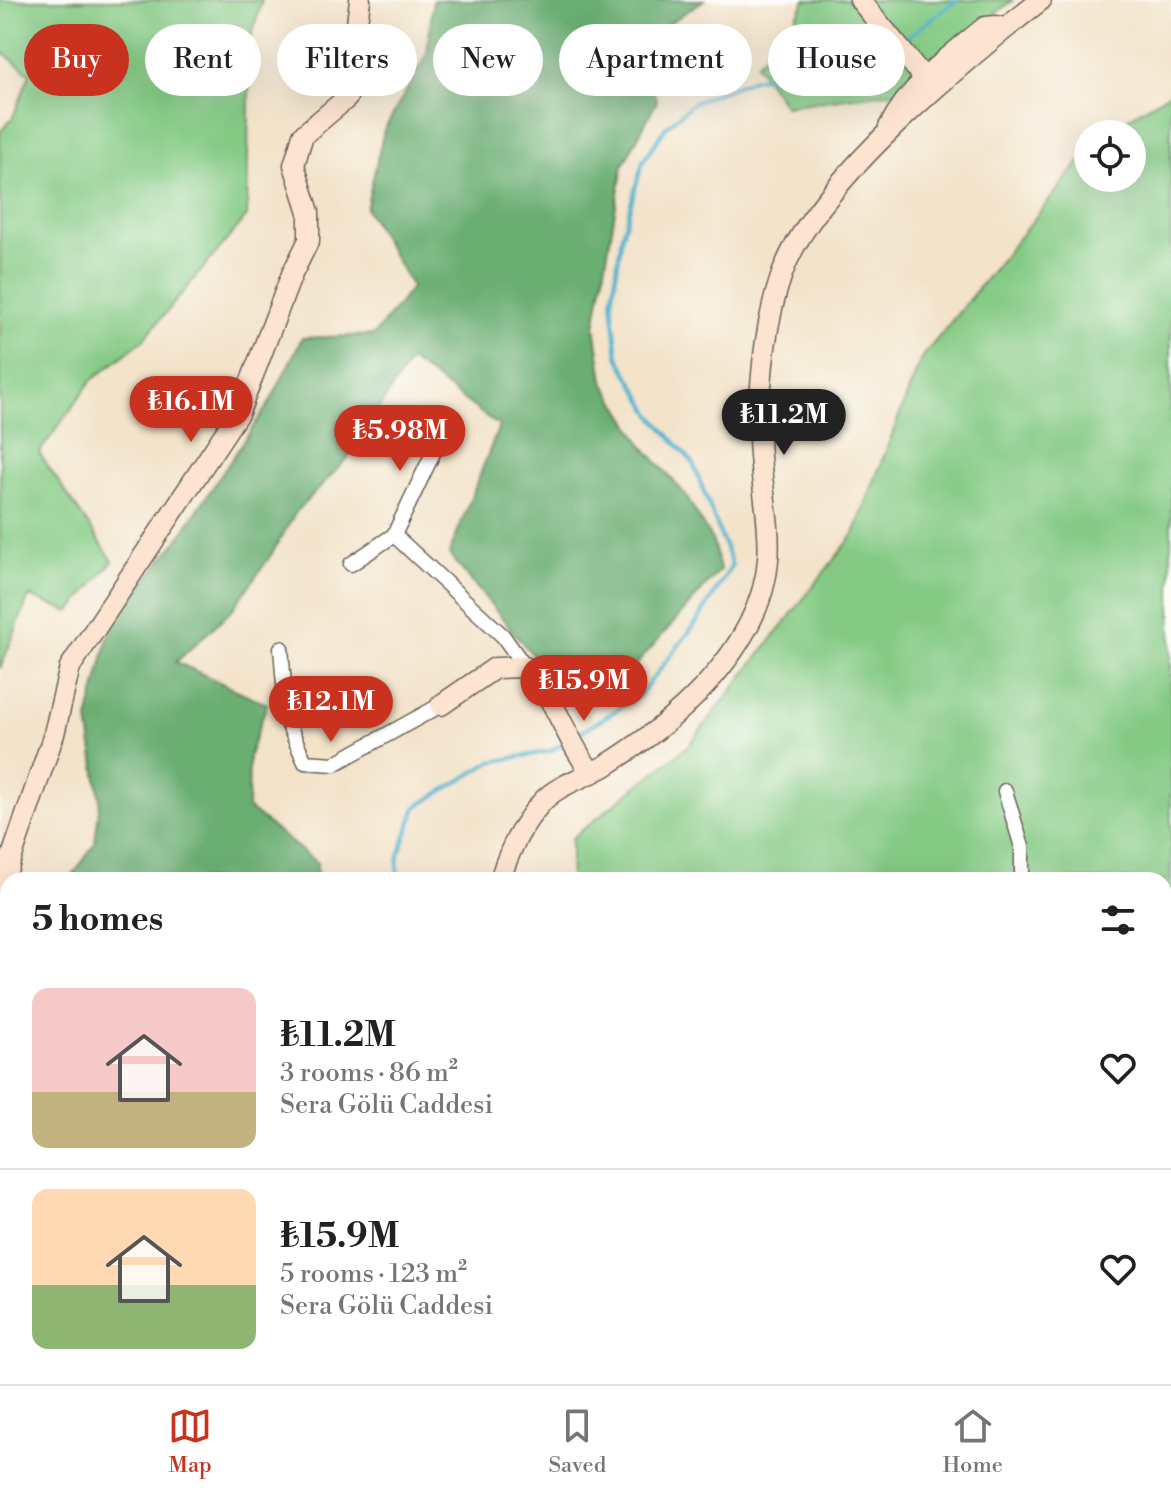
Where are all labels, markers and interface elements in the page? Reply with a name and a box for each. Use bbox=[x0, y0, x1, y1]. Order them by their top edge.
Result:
chip: Buy bbox=[24, 24, 129, 96]
chip: Rent bbox=[145, 24, 261, 96]
chip: Filters bbox=[277, 24, 417, 96]
chip: New bbox=[433, 24, 543, 96]
chip: Apartment bbox=[559, 24, 752, 96]
chip: House bbox=[768, 24, 905, 96]
map controls bbox=[1074, 120, 1146, 192]
button: locate bbox=[1074, 120, 1146, 192]
pin: ₺16.1M bbox=[126, 376, 256, 444]
text: ₺16.1M bbox=[148, 386, 234, 418]
pin: ₺11.2M bbox=[719, 389, 849, 457]
text: ₺11.2M bbox=[740, 399, 828, 431]
pin: ₺5.98M bbox=[335, 405, 465, 473]
text: ₺5.98M bbox=[352, 415, 448, 447]
pin: ₺15.9M bbox=[519, 655, 649, 723]
text: ₺15.9M bbox=[538, 665, 630, 697]
pin: ₺12.1M bbox=[266, 676, 396, 744]
text: ₺12.1M bbox=[287, 686, 375, 718]
icon: filters bbox=[1096, 898, 1140, 942]
text: 5 homes bbox=[32, 899, 163, 941]
text: ₺11.2M bbox=[280, 1015, 396, 1057]
icon: home bbox=[96, 1020, 192, 1116]
icon: heart bbox=[1096, 1046, 1140, 1090]
text: 3 rooms · 86 m² bbox=[280, 1057, 458, 1089]
text: Sera Gölü Caddesi bbox=[280, 1089, 493, 1121]
text: ₺15.9M bbox=[280, 1216, 399, 1258]
icon: home bbox=[96, 1221, 192, 1317]
icon: heart bbox=[1096, 1247, 1140, 1291]
text: 5 rooms · 123 m² bbox=[280, 1258, 467, 1290]
text: Sera Gölü Caddesi bbox=[280, 1290, 493, 1322]
tab: Map bbox=[168, 1404, 212, 1479]
tab: Saved bbox=[548, 1404, 606, 1479]
tab: Home bbox=[942, 1404, 1003, 1479]

